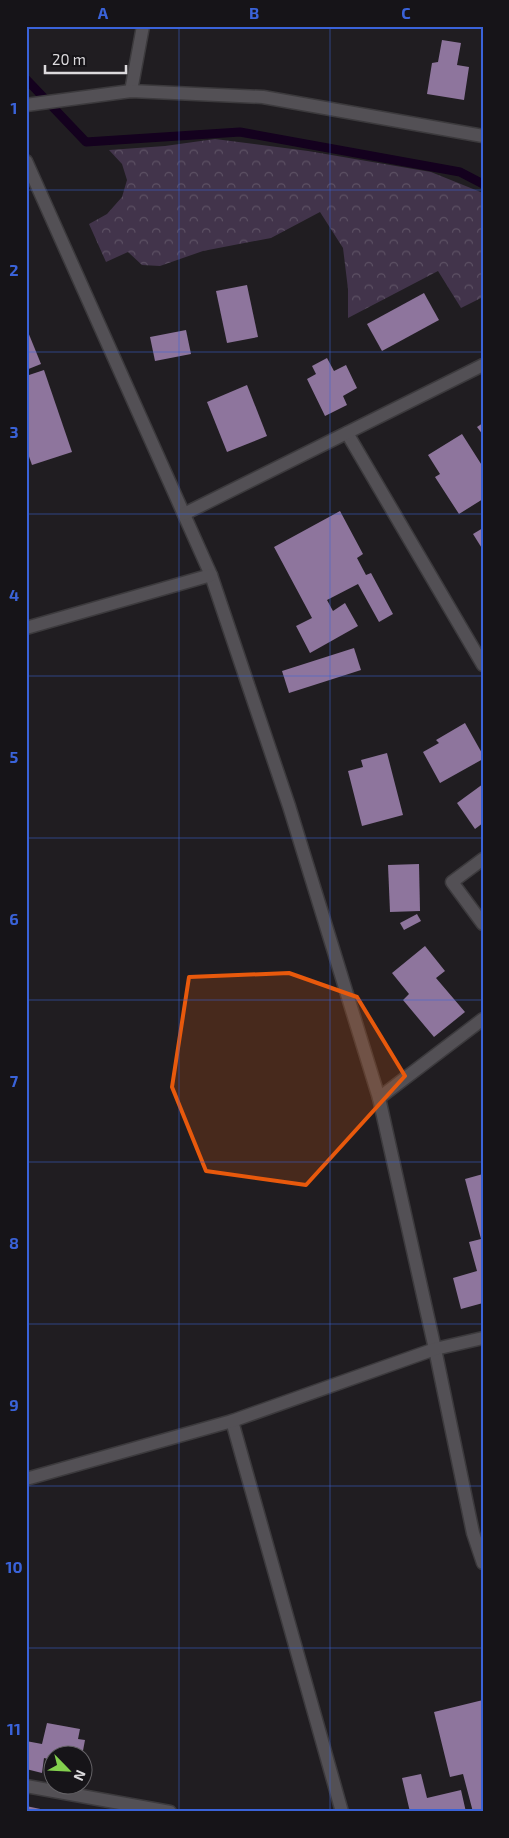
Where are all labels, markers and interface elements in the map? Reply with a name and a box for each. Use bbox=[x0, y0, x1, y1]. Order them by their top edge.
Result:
text: A bbox=[98, 3, 109, 22]
text: B bbox=[249, 3, 259, 22]
text: C bbox=[401, 3, 411, 22]
scale bar bbox=[45, 42, 126, 74]
text: 20 m bbox=[52, 50, 86, 68]
text: 1 bbox=[11, 98, 17, 117]
text: 2 bbox=[9, 260, 19, 279]
text: 3 bbox=[9, 422, 19, 441]
text: 4 bbox=[9, 585, 19, 604]
text: 5 bbox=[10, 747, 19, 766]
text: 6 bbox=[9, 909, 19, 928]
text: 7 bbox=[10, 1071, 19, 1090]
text: 8 bbox=[9, 1233, 19, 1252]
text: 9 bbox=[9, 1395, 19, 1414]
text: 10 bbox=[5, 1557, 23, 1576]
text: 11 bbox=[7, 1719, 21, 1738]
north arrow bbox=[42, 1746, 92, 1796]
text: N bbox=[71, 1767, 90, 1784]

